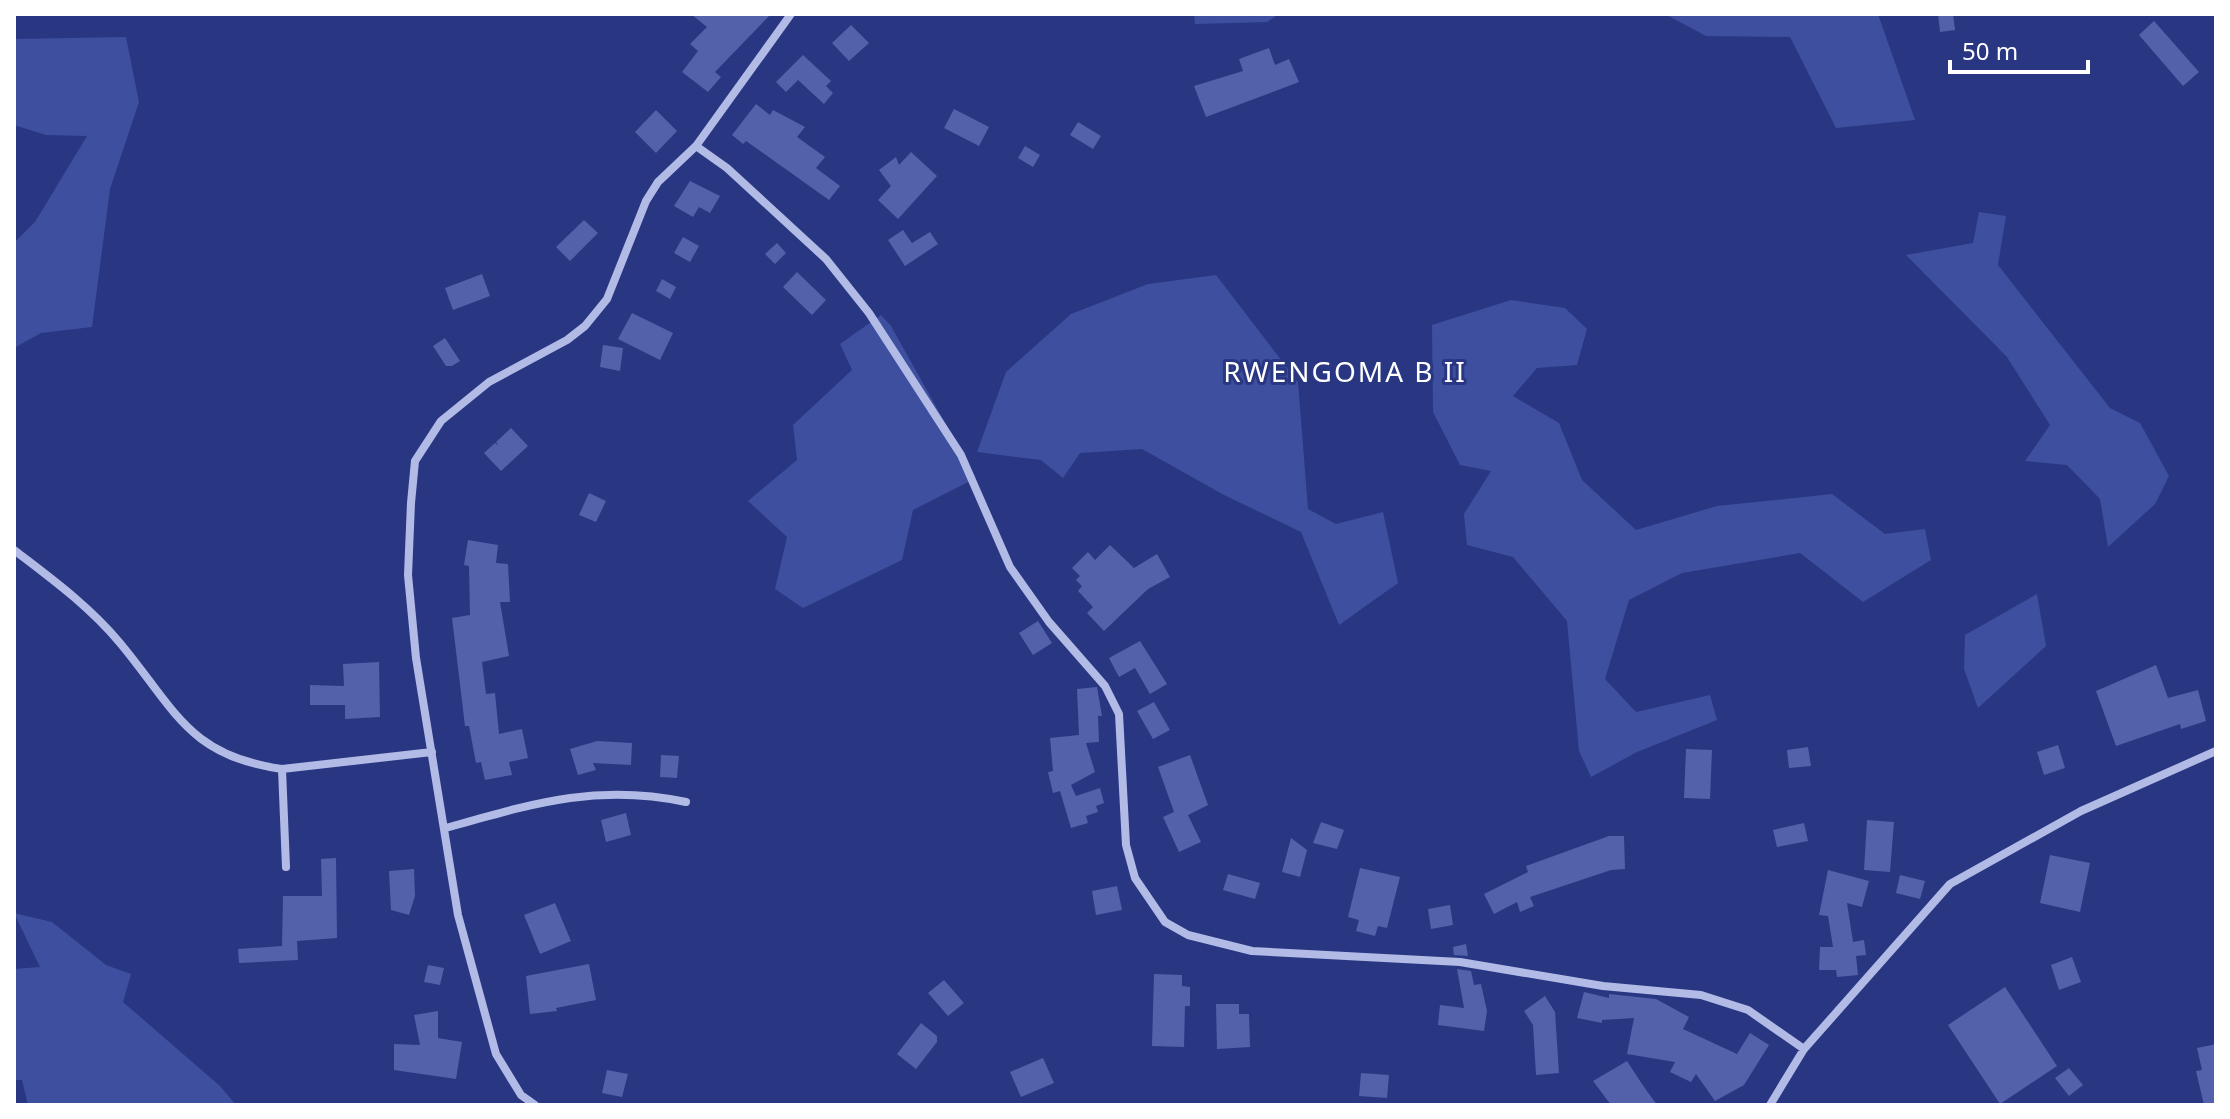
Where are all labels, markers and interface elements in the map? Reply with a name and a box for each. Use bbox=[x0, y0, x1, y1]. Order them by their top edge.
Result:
scale bar bbox=[1950, 24, 2088, 74]
text: 50 m bbox=[1962, 34, 2018, 67]
district label: RWENGOMA B II bbox=[1223, 352, 1467, 390]

